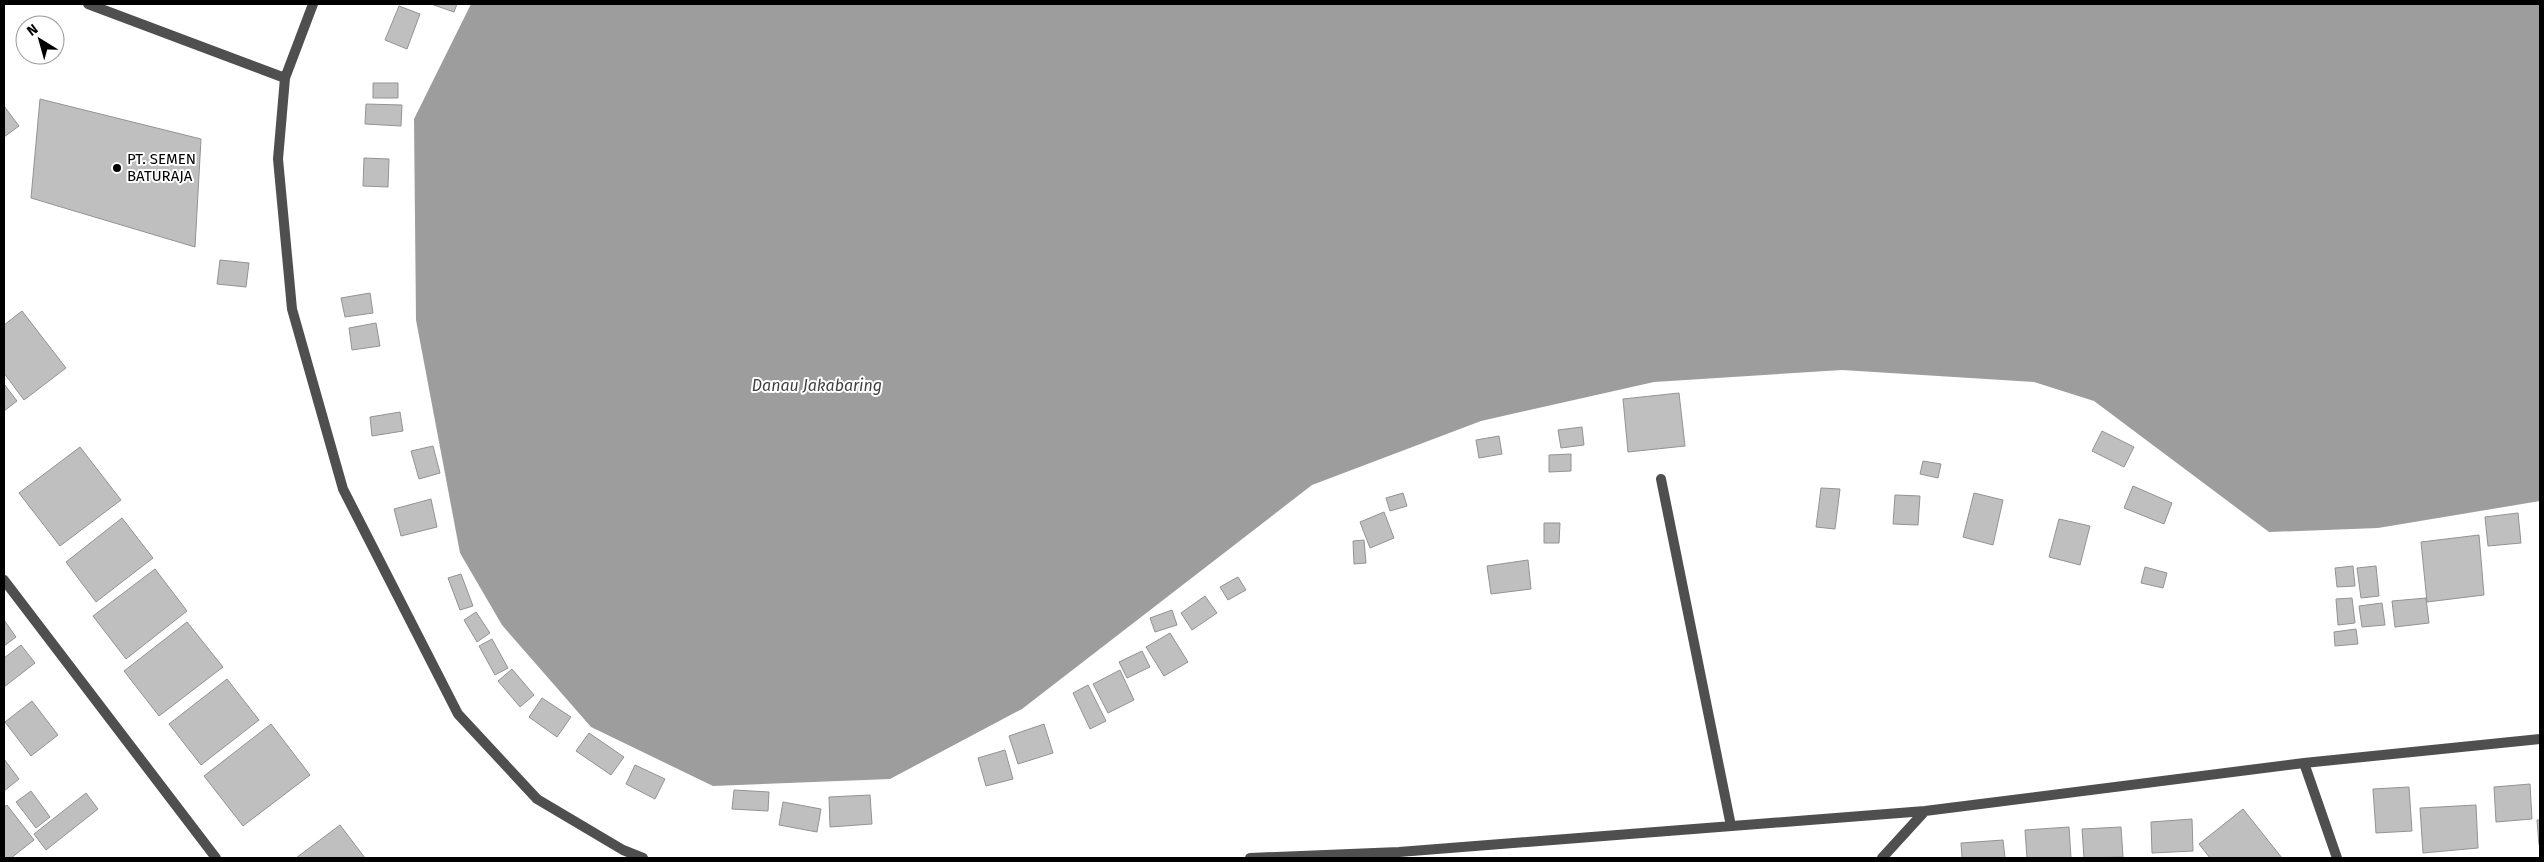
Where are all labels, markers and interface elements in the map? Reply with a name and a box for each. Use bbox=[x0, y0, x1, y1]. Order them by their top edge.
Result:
north arrow bbox=[15, 15, 65, 65]
text: N bbox=[24, 20, 41, 40]
place label: PT. SEMEN BATURAJA bbox=[127, 150, 196, 185]
marker: PT. SEMEN BATURAJA bbox=[111, 162, 123, 174]
water label: Danau Jakabaring bbox=[752, 376, 882, 395]

